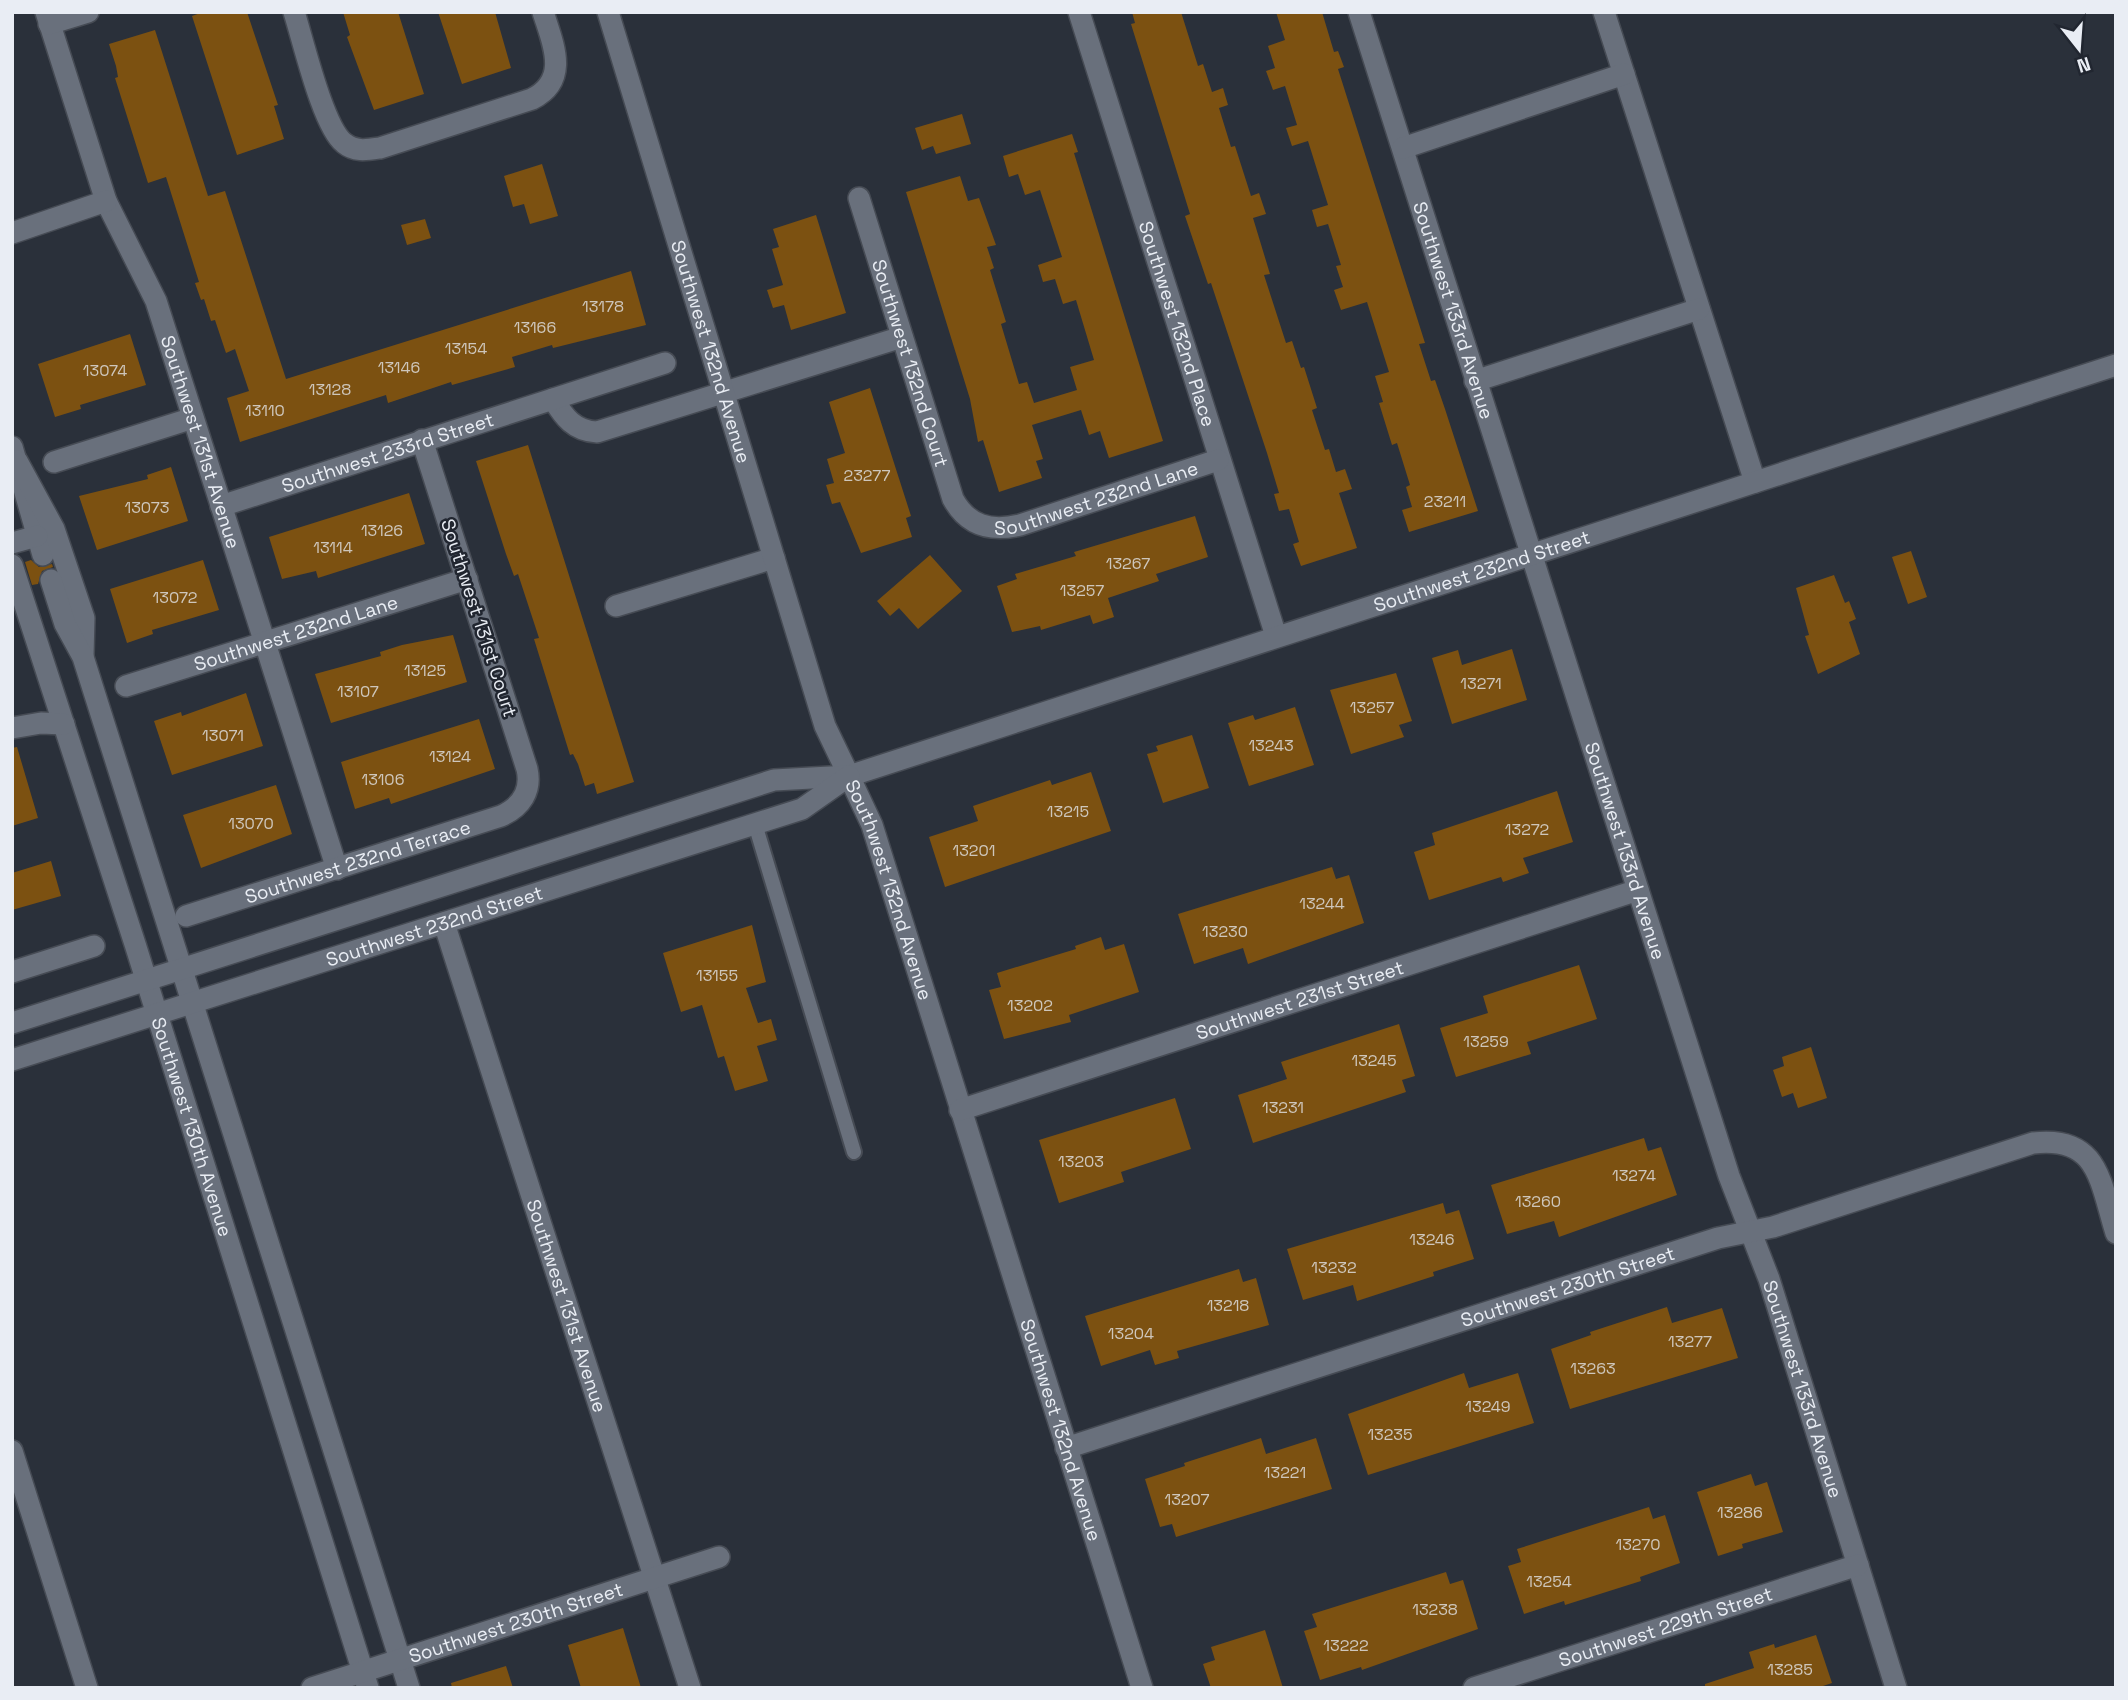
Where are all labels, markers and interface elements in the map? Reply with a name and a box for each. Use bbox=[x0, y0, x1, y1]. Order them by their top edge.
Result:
north arrow bbox=[2044, 14, 2114, 84]
text: N bbox=[2074, 51, 2094, 79]
street label: Southwest 133rd Avenue bbox=[1408, 198, 1500, 422]
street label: Southwest 132nd Place bbox=[1133, 218, 1222, 430]
street label: Southwest 132nd Avenue bbox=[666, 237, 757, 466]
street label: Southwest 132nd Court bbox=[866, 256, 955, 470]
house number: 13178 bbox=[582, 296, 624, 317]
house number: 13166 bbox=[514, 317, 556, 338]
street label: Southwest 131st Avenue bbox=[155, 332, 247, 552]
house number: 13154 bbox=[445, 338, 487, 359]
house number: 13146 bbox=[378, 357, 420, 378]
house number: 13074 bbox=[83, 360, 127, 381]
house number: 13128 bbox=[309, 379, 351, 400]
house number: 13110 bbox=[245, 400, 285, 421]
street label: Southwest 233rd Street bbox=[278, 406, 497, 498]
street label: Southwest 232nd Lane bbox=[994, 455, 1201, 540]
house number: 23277 bbox=[844, 465, 890, 486]
house number: 23211 bbox=[1424, 491, 1466, 512]
house number: 13073 bbox=[124, 497, 170, 518]
street label: Southwest 131st Court bbox=[435, 516, 523, 720]
house number: 13126 bbox=[361, 520, 403, 541]
street label: Southwest 232nd Street bbox=[1370, 524, 1593, 618]
house number: 13114 bbox=[313, 537, 353, 558]
house number: 13267 bbox=[1106, 553, 1150, 574]
house number: 13257 bbox=[1060, 580, 1104, 601]
house number: 13072 bbox=[153, 587, 197, 608]
street label: Southwest 232nd Lane bbox=[191, 589, 401, 676]
house number: 13125 bbox=[404, 660, 446, 681]
house number: 13271 bbox=[1460, 673, 1502, 694]
house number: 13107 bbox=[337, 681, 379, 702]
house number: 13257 bbox=[1350, 697, 1394, 718]
house number: 13071 bbox=[202, 725, 244, 746]
house number: 13243 bbox=[1248, 735, 1294, 756]
street label: Southwest 133rd Avenue bbox=[1579, 739, 1672, 963]
house number: 13124 bbox=[429, 746, 471, 767]
house number: 13106 bbox=[362, 769, 404, 790]
street label: Southwest 132nd Avenue bbox=[840, 775, 938, 1003]
house number: 13215 bbox=[1047, 801, 1089, 822]
house number: 13070 bbox=[228, 813, 274, 834]
street label: Southwest 232nd Terrace bbox=[242, 814, 474, 909]
house number: 13272 bbox=[1505, 819, 1549, 840]
house number: 13201 bbox=[953, 840, 995, 861]
street label: Southwest 232nd Street bbox=[323, 880, 546, 972]
house number: 13244 bbox=[1299, 893, 1345, 914]
house number: 13230 bbox=[1202, 921, 1248, 942]
street label: Southwest 231st Street bbox=[1192, 954, 1407, 1045]
house number: 13155 bbox=[696, 965, 738, 986]
house number: 13202 bbox=[1007, 995, 1053, 1016]
street label: Southwest 130th Avenue bbox=[146, 1014, 238, 1240]
house number: 13259 bbox=[1463, 1031, 1509, 1052]
house number: 13245 bbox=[1351, 1050, 1397, 1071]
house number: 13231 bbox=[1262, 1097, 1304, 1118]
house number: 13203 bbox=[1058, 1151, 1104, 1172]
house number: 13274 bbox=[1612, 1165, 1656, 1186]
house number: 13260 bbox=[1515, 1191, 1561, 1212]
street label: Southwest 131st Avenue bbox=[521, 1196, 613, 1415]
house number: 13246 bbox=[1409, 1229, 1455, 1250]
street label: Southwest 230th Street bbox=[1457, 1240, 1678, 1333]
house number: 13232 bbox=[1311, 1257, 1357, 1278]
street label: Southwest 133rd Avenue bbox=[1758, 1277, 1849, 1501]
house number: 13218 bbox=[1207, 1295, 1249, 1316]
street label: Southwest 132nd Avenue bbox=[1015, 1316, 1108, 1544]
house number: 13204 bbox=[1108, 1323, 1154, 1344]
house number: 13277 bbox=[1668, 1331, 1712, 1352]
house number: 13263 bbox=[1570, 1358, 1616, 1379]
house number: 13249 bbox=[1465, 1396, 1511, 1417]
house number: 13235 bbox=[1367, 1424, 1413, 1445]
house number: 13221 bbox=[1264, 1462, 1306, 1483]
house number: 13207 bbox=[1165, 1489, 1210, 1510]
house number: 13286 bbox=[1717, 1502, 1763, 1523]
house number: 13270 bbox=[1615, 1534, 1661, 1555]
house number: 13254 bbox=[1526, 1571, 1572, 1592]
street label: Southwest 230th Street bbox=[405, 1576, 626, 1669]
street label: Southwest 229th Street bbox=[1555, 1581, 1775, 1673]
house number: 13238 bbox=[1412, 1599, 1458, 1620]
house number: 13222 bbox=[1323, 1635, 1369, 1656]
house number: 13285 bbox=[1767, 1659, 1813, 1680]

